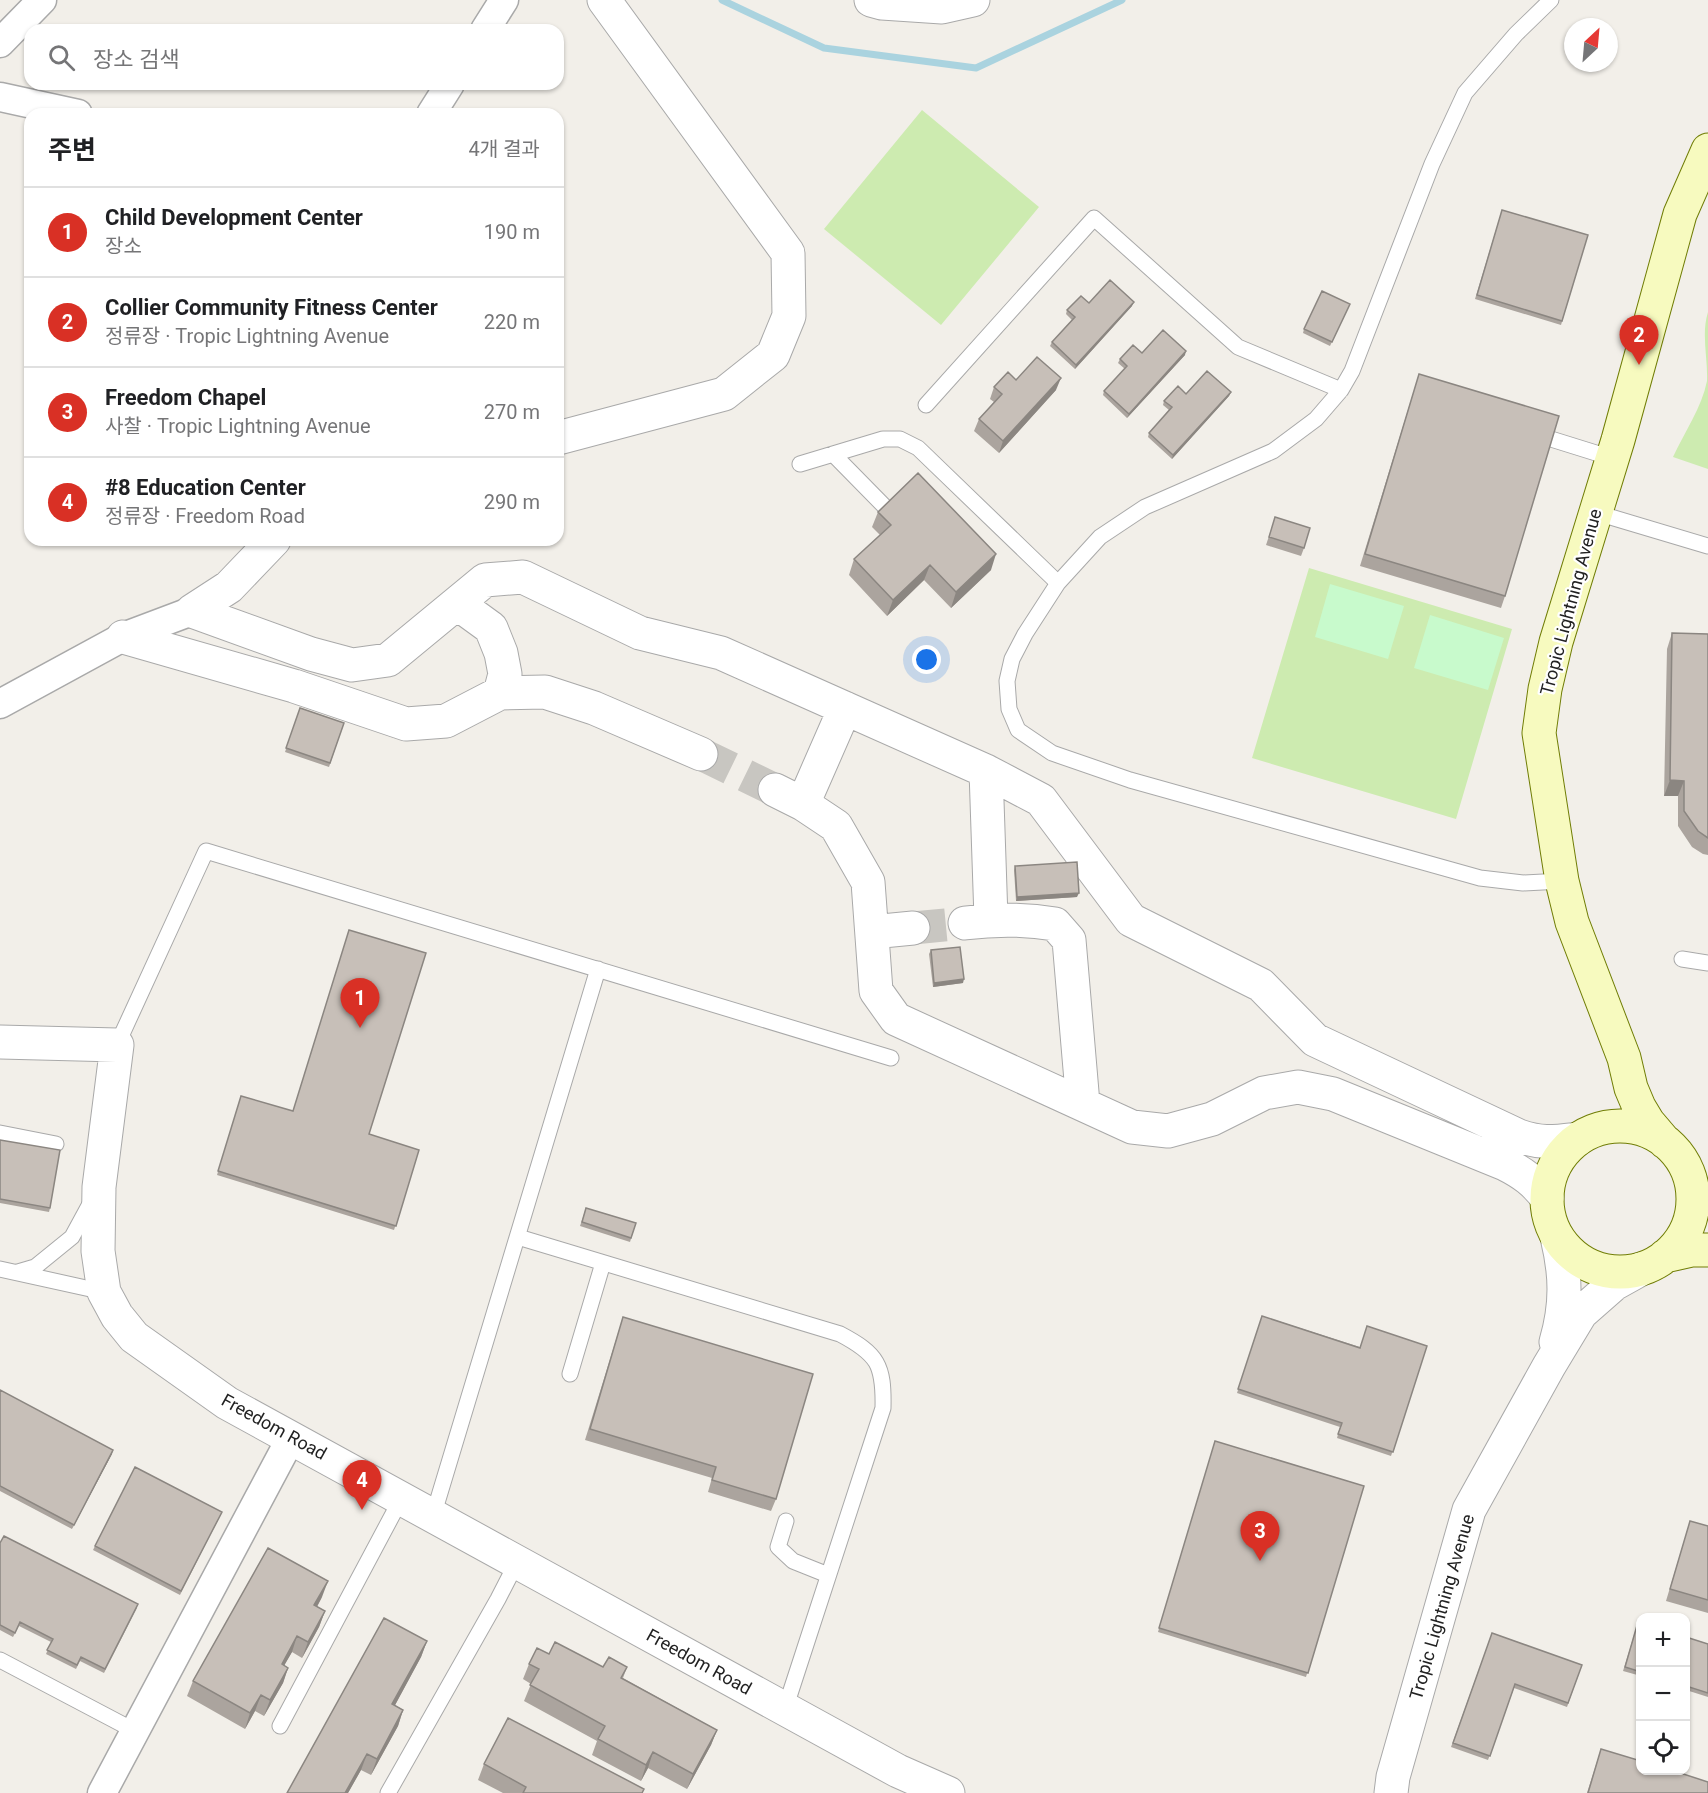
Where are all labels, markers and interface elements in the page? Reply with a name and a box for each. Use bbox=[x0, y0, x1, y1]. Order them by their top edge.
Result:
north arrow bbox=[1564, 18, 1618, 72]
search box bbox=[24, 24, 564, 90]
icon: search bbox=[45, 41, 78, 74]
text: 장소 검색 bbox=[93, 47, 179, 72]
text: 주변 bbox=[48, 135, 96, 165]
text: 4개 결과 bbox=[469, 137, 540, 161]
text: Child Development Center bbox=[105, 205, 363, 230]
text: 1 bbox=[62, 220, 73, 244]
text: 190 m bbox=[484, 220, 540, 244]
text: 장소 bbox=[105, 234, 142, 258]
text: Collier Community Fitness Center bbox=[105, 295, 438, 320]
text: 2 bbox=[62, 310, 73, 334]
text: 220 m bbox=[484, 310, 540, 334]
pin: 2 bbox=[1620, 316, 1658, 365]
text: 정류장 · Tropic Lightning Avenue bbox=[105, 324, 389, 348]
text: Freedom Chapel bbox=[105, 385, 266, 410]
text: 3 bbox=[62, 400, 73, 424]
text: 270 m bbox=[484, 400, 540, 424]
text: 사찰 · Tropic Lightning Avenue bbox=[105, 414, 371, 438]
text: #8 Education Center bbox=[105, 475, 306, 500]
text: 4 bbox=[62, 490, 73, 514]
text: 290 m bbox=[484, 490, 540, 514]
text: 정류장 · Freedom Road bbox=[105, 504, 305, 528]
street label: Tropic Lightning Avenue bbox=[1535, 506, 1606, 697]
your location bbox=[912, 645, 941, 674]
pin: 1 bbox=[340, 978, 380, 1028]
street label: Freedom Road bbox=[218, 1389, 330, 1464]
pin: 4 bbox=[342, 1460, 382, 1510]
pin: 3 bbox=[1240, 1512, 1280, 1561]
street label: Tropic Lightning Avenue bbox=[1405, 1512, 1478, 1702]
map controls bbox=[1636, 1613, 1690, 1775]
button: + bbox=[1636, 1613, 1690, 1667]
street label: Freedom Road bbox=[643, 1624, 755, 1699]
button: − bbox=[1636, 1667, 1690, 1721]
button: locate bbox=[1636, 1721, 1690, 1775]

